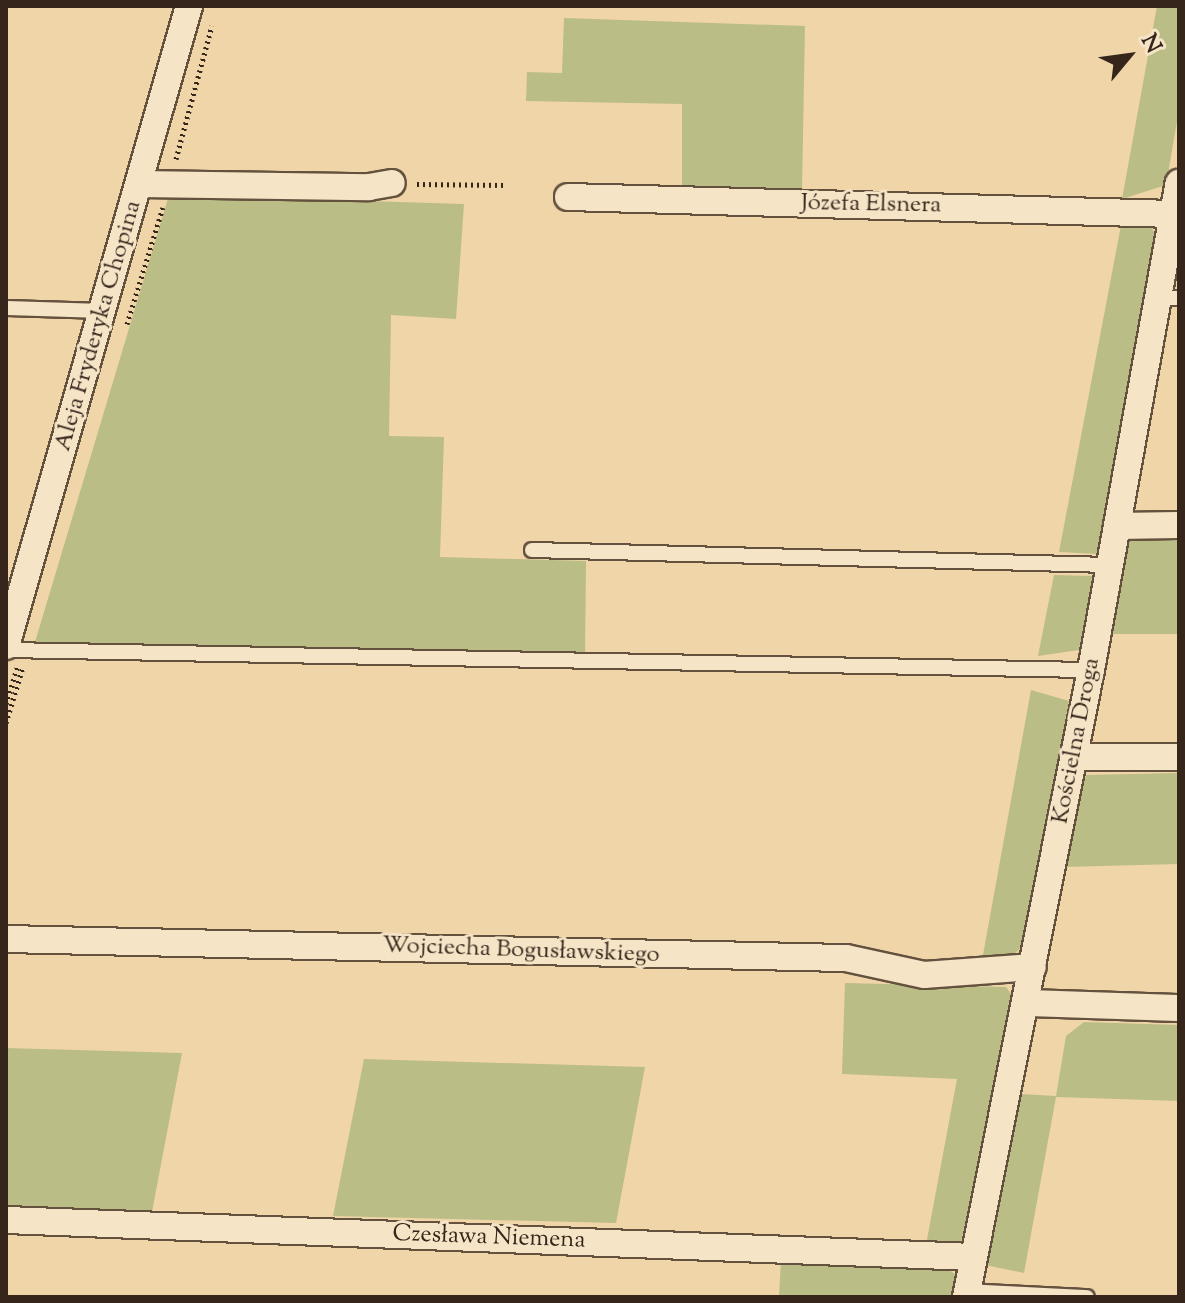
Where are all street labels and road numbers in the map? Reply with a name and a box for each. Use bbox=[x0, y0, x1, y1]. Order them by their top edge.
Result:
street label: Józefa Elsnera bbox=[800, 189, 942, 221]
street label: Aleja Fryderyka Chopina bbox=[49, 197, 149, 455]
street label: Kościelna Droga bbox=[1047, 656, 1107, 826]
street label: Wojciecha Bogusławskiego bbox=[382, 932, 660, 970]
street label: Czesława Niemena bbox=[392, 1220, 586, 1256]

